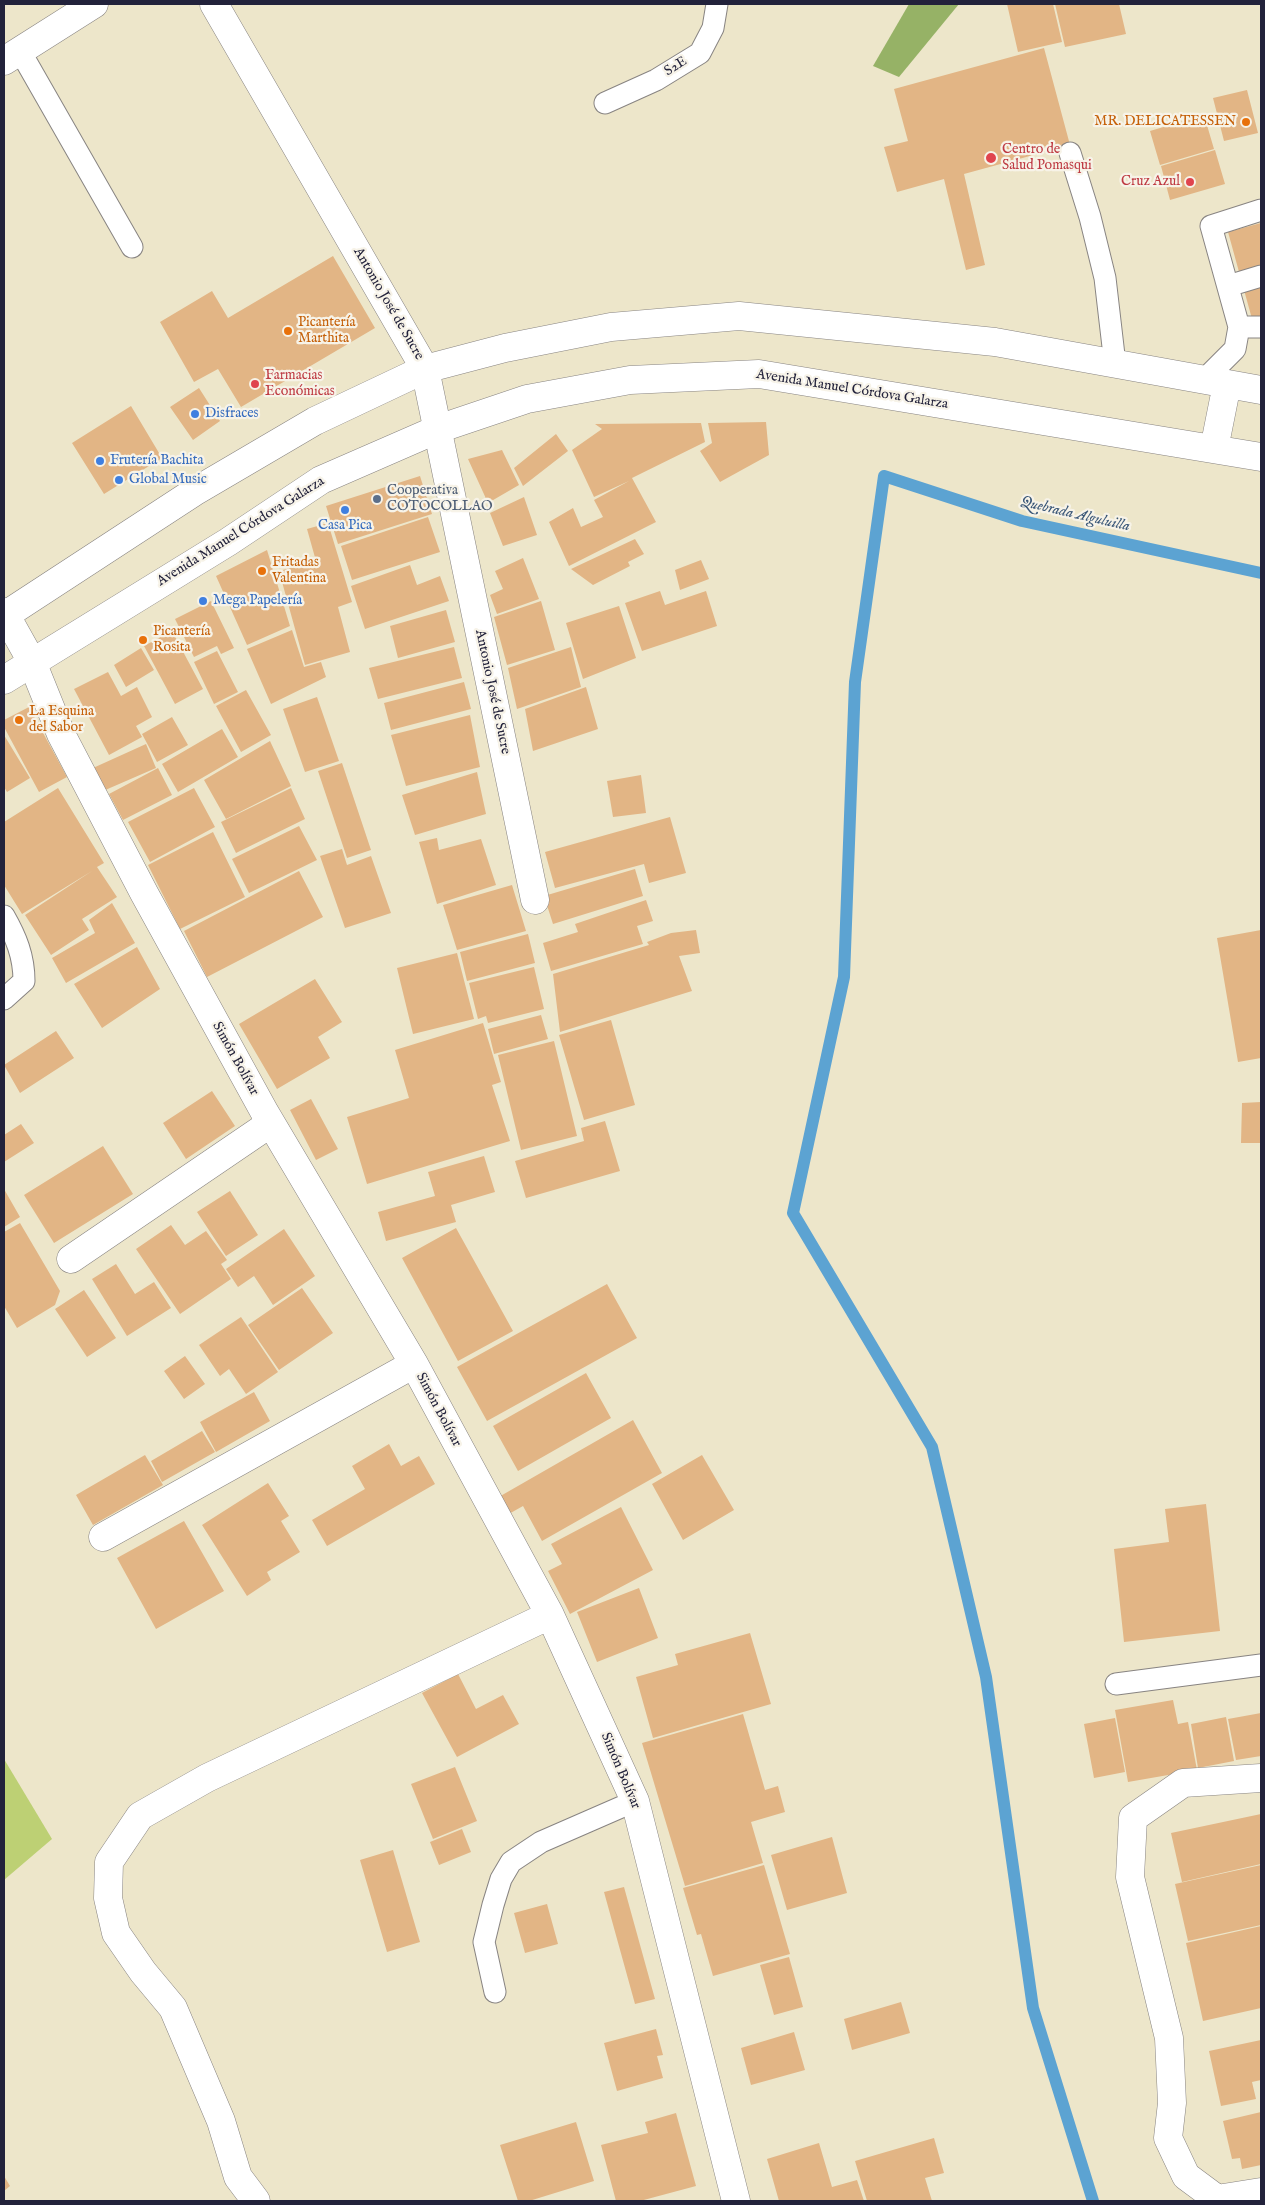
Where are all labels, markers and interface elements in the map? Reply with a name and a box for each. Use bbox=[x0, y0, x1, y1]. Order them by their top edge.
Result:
street label: S2E bbox=[662, 54, 690, 80]
place label: MR. DELICATESSEN bbox=[1094, 114, 1236, 130]
marker: MR. DELICATESSEN bbox=[1240, 116, 1252, 128]
place label: Centro de Salud Pomasqui bbox=[1002, 142, 1092, 174]
marker: Centro de Salud Pomasqui bbox=[984, 151, 998, 165]
place label: Cruz Azul bbox=[1121, 174, 1180, 190]
marker: Cruz Azul bbox=[1184, 176, 1196, 188]
street label: Antonio José de Sucre bbox=[349, 245, 427, 363]
place label: Picantería Marthita bbox=[298, 315, 355, 348]
marker: Picantería Marthita bbox=[282, 325, 294, 337]
street label: Avenida Manuel Córdova Galarza bbox=[755, 367, 949, 413]
place label: Farmacias Económicas bbox=[265, 368, 335, 401]
marker: Farmacias Económicas bbox=[249, 378, 261, 390]
place label: Disfraces bbox=[205, 406, 259, 422]
marker: Disfraces bbox=[189, 408, 201, 420]
place label: Frutería Bachita bbox=[110, 453, 204, 469]
marker: Frutería Bachita bbox=[94, 455, 106, 467]
place label: Global Music bbox=[129, 472, 207, 488]
street label: Avenida Manuel Córdova Galarza bbox=[154, 473, 328, 591]
marker: Global Music bbox=[113, 474, 125, 486]
place label: Cooperativa COTOCOLLAO bbox=[387, 483, 493, 516]
marker: Cooperativa COTOCOLLAO bbox=[371, 493, 383, 505]
water label: Quebrada Alguluilla bbox=[1019, 494, 1131, 536]
marker: Casa Pica bbox=[339, 504, 351, 516]
place label: Casa Pica bbox=[318, 518, 372, 534]
place label: Fritadas Valentina bbox=[272, 555, 326, 588]
marker: Fritadas Valentina bbox=[256, 565, 268, 577]
place label: Mega Papelería bbox=[213, 593, 302, 609]
marker: Mega Papelería bbox=[197, 595, 209, 607]
place label: Picantería Rosita bbox=[153, 624, 210, 656]
street label: Antonio José de Sucre bbox=[471, 628, 513, 756]
marker: Picantería Rosita bbox=[137, 634, 149, 646]
place label: La Esquina del Sabor bbox=[29, 704, 94, 736]
marker: La Esquina del Sabor bbox=[13, 714, 25, 726]
street label: Simón Bolívar bbox=[208, 1019, 262, 1099]
street label: Simón Bolívar bbox=[411, 1370, 465, 1450]
street label: Simón Bolívar bbox=[596, 1730, 644, 1812]

